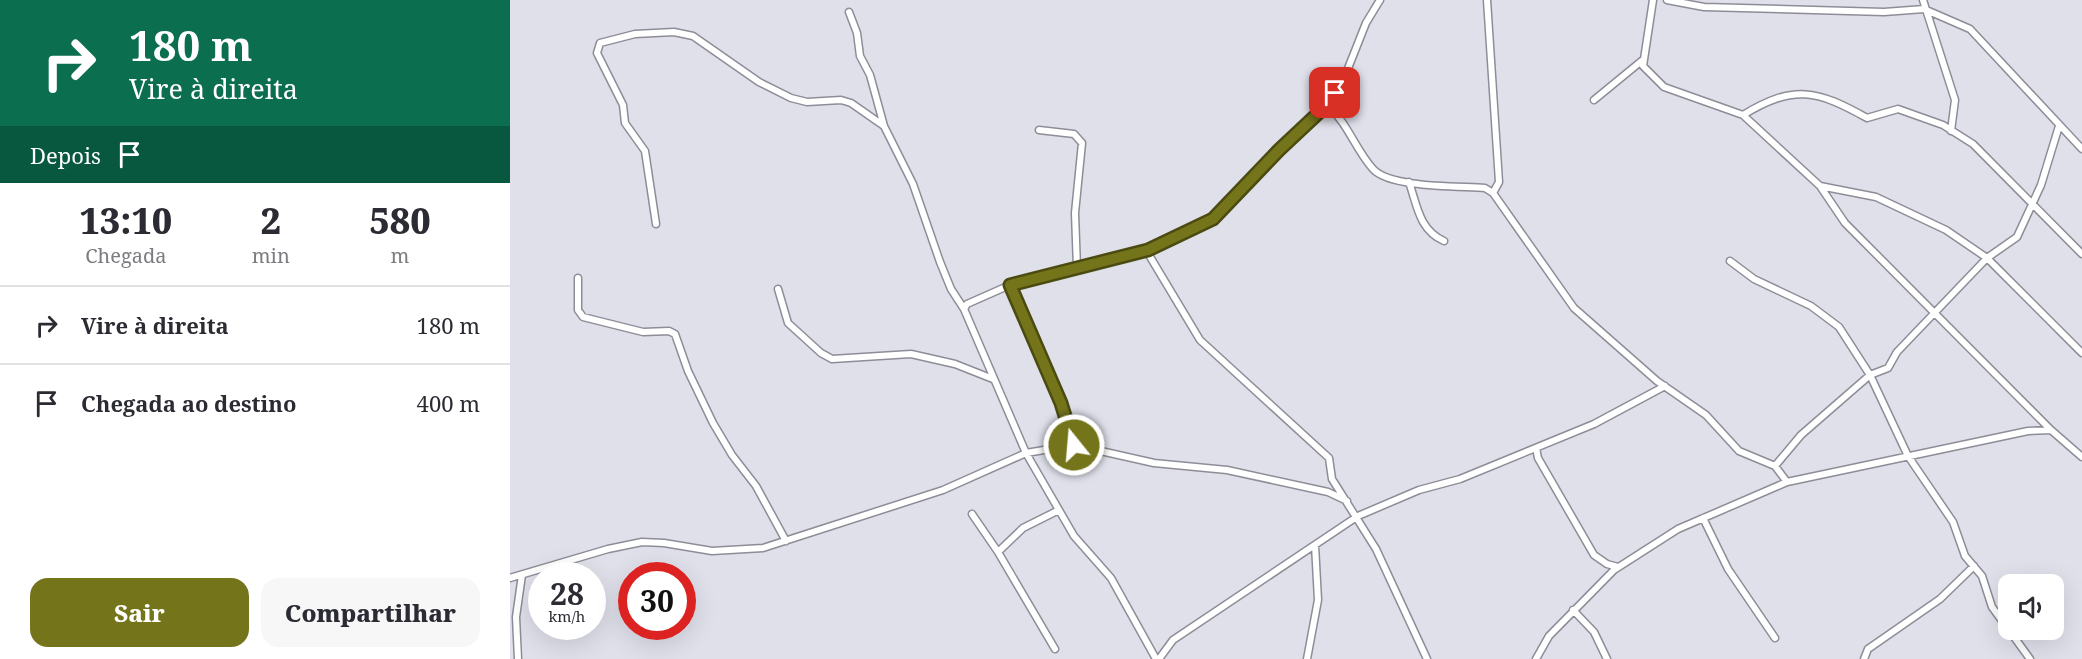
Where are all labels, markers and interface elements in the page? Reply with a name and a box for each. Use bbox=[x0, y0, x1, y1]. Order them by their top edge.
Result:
text: 180 m bbox=[129, 16, 253, 73]
icon: right bbox=[30, 24, 108, 102]
pin bbox=[1309, 67, 1360, 118]
text: Vire à direita bbox=[129, 70, 298, 107]
icon: arrive bbox=[1318, 76, 1351, 109]
icon: arrive bbox=[113, 138, 146, 171]
text: Depois bbox=[30, 140, 101, 170]
text: 13:10 bbox=[79, 196, 172, 245]
text: 2 bbox=[261, 196, 281, 245]
text: 580 bbox=[369, 196, 431, 245]
text: Chegada bbox=[85, 242, 166, 269]
text: min bbox=[252, 242, 290, 269]
text: m bbox=[391, 242, 409, 269]
icon: right bbox=[30, 309, 63, 342]
text: Vire à direita bbox=[81, 310, 229, 340]
text: 180 m bbox=[417, 310, 480, 340]
icon: arrive bbox=[30, 387, 63, 420]
text: Chegada ao destino bbox=[81, 388, 296, 418]
text: 400 m bbox=[417, 388, 480, 418]
position arrow bbox=[1042, 413, 1106, 477]
speed limit sign: 30 bbox=[618, 562, 696, 640]
text: 28 bbox=[550, 573, 584, 614]
map controls bbox=[1998, 574, 2064, 640]
button: sound bbox=[1998, 574, 2064, 640]
button: Sair bbox=[30, 578, 249, 647]
button: Compartilhar bbox=[261, 578, 480, 647]
text: km/h bbox=[549, 606, 585, 626]

